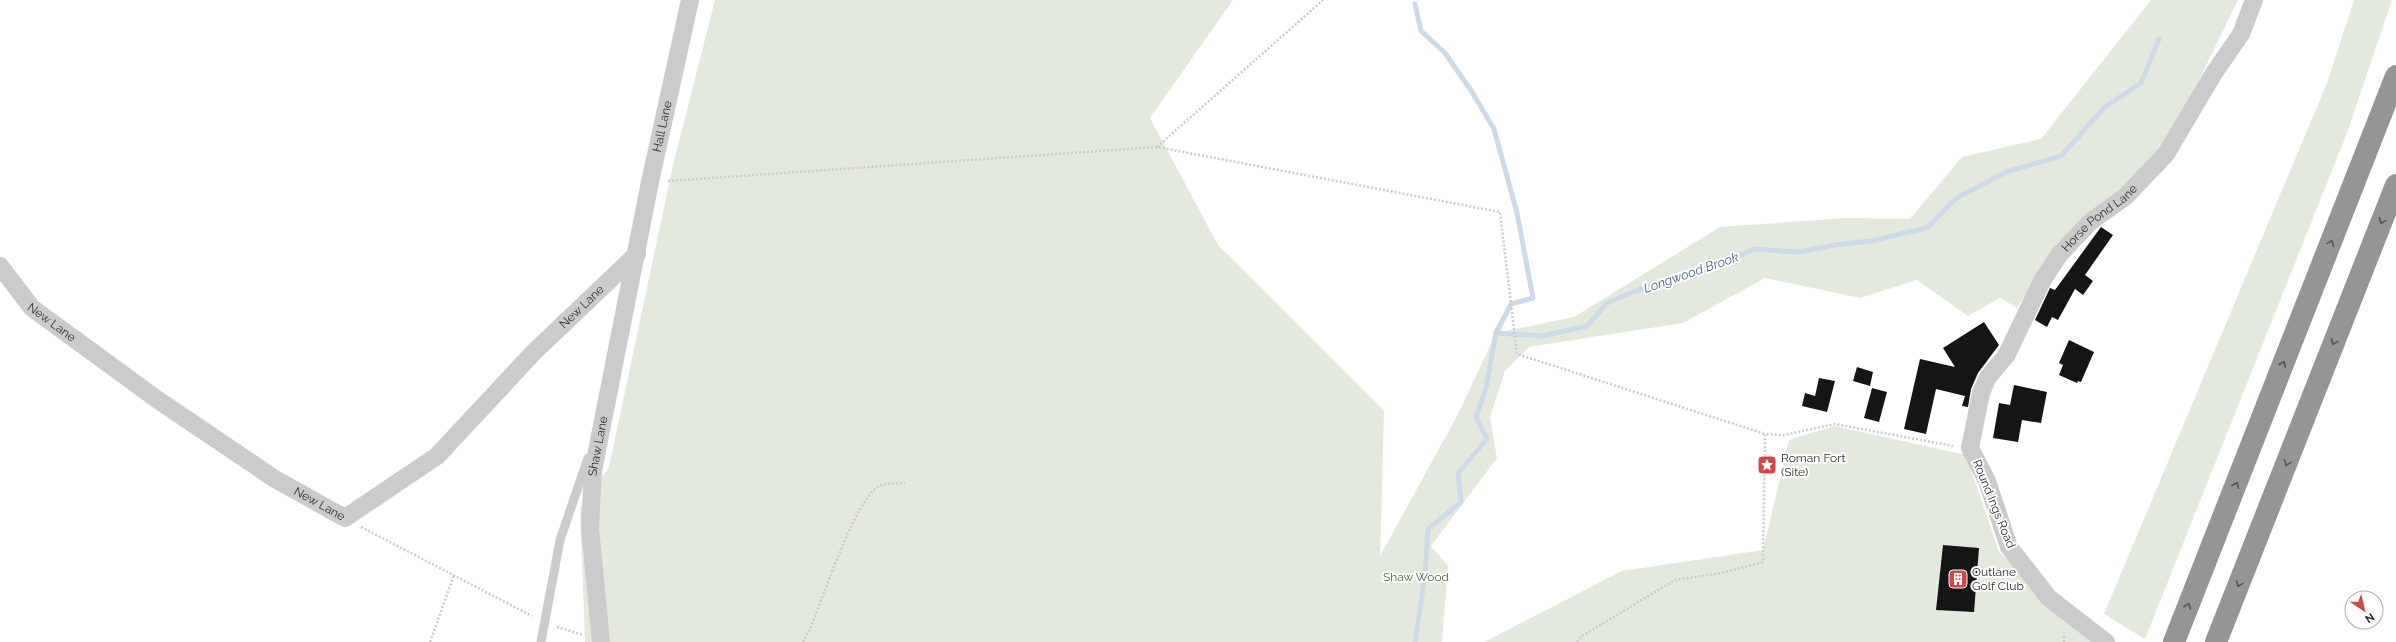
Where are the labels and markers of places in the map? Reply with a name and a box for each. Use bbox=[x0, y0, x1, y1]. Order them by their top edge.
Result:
place label: Roman Fort (Site) bbox=[1781, 451, 1845, 479]
place icon: Roman Fort (Site) bbox=[1756, 454, 1778, 476]
place label: Outlane Golf Club bbox=[1972, 565, 2024, 593]
building icon: Outlane Golf Club bbox=[1947, 568, 1969, 590]

